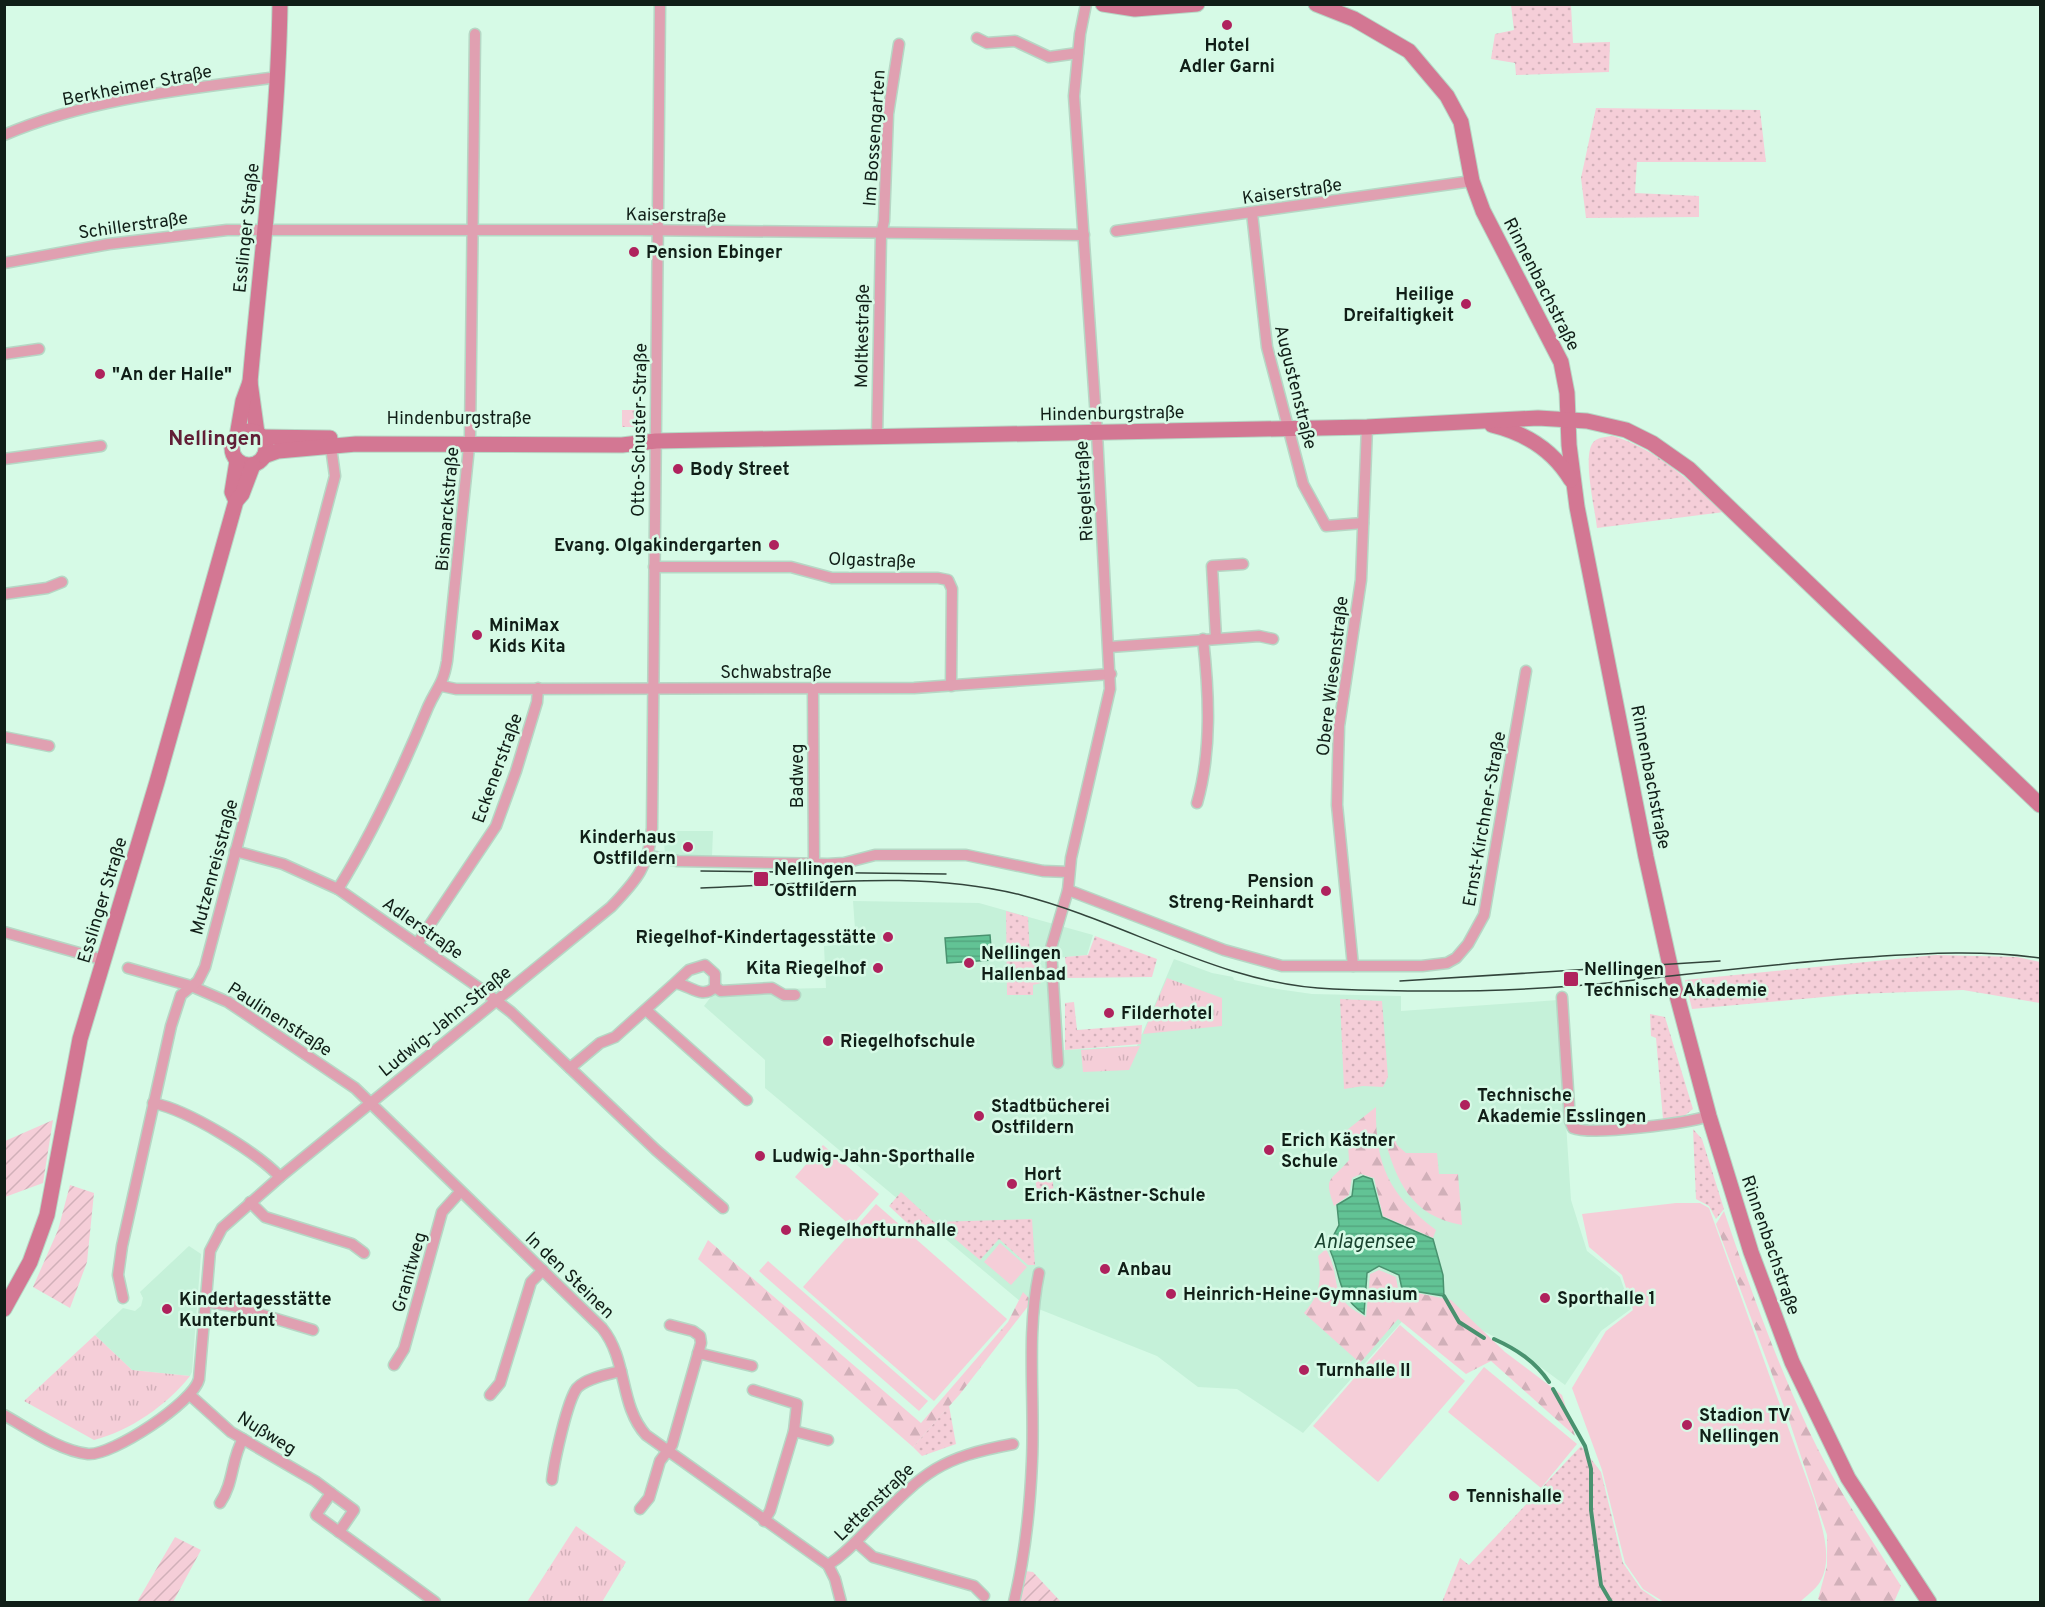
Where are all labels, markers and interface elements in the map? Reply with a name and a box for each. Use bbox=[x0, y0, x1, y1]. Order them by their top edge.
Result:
marker: Hotel Adler Garni bbox=[1220, 18, 1234, 32]
place label: Hotel Adler Garni bbox=[1179, 35, 1275, 79]
street label: Berkheimer Straße bbox=[60, 61, 214, 112]
street label: Im Bossengarten bbox=[859, 69, 892, 207]
street label: Esslinger Straße bbox=[229, 162, 266, 294]
street label: Kaiserstraße bbox=[1241, 174, 1344, 211]
street label: Kaiserstraße bbox=[625, 204, 727, 229]
street label: Schillerstraße bbox=[77, 207, 189, 246]
street label: Rinnenbachstraße bbox=[1497, 214, 1584, 355]
place label: Pension Ebinger bbox=[646, 242, 783, 265]
marker: Pension Ebinger bbox=[627, 245, 641, 259]
street label: Moltkestraße bbox=[851, 284, 876, 388]
place label: Heilige Dreifaltigkeit bbox=[1343, 284, 1454, 328]
marker: Heilige Dreifaltigkeit bbox=[1459, 297, 1473, 311]
street label: Augustenstraße bbox=[1268, 323, 1321, 452]
street label: Otto-Schuster-Straße bbox=[627, 343, 654, 517]
place label: "An der Halle" bbox=[112, 364, 232, 387]
marker: "An der Halle" bbox=[93, 367, 107, 381]
street label: Hindenburgstraße bbox=[1039, 402, 1185, 427]
street label: Hindenburgstraße bbox=[387, 408, 531, 431]
district label: Nellingen bbox=[168, 426, 262, 453]
street label: Riegelstraße bbox=[1071, 440, 1100, 542]
street label: Bismarckstraße bbox=[432, 446, 465, 572]
place label: Body Street bbox=[690, 459, 790, 482]
marker: Body Street bbox=[671, 462, 685, 476]
place label: Evang. Olgakindergarten bbox=[554, 535, 762, 558]
marker: Evang. Olgakindergarten bbox=[767, 538, 781, 552]
street label: Olgastraße bbox=[828, 548, 916, 575]
street label: Obere Wiesenstraße bbox=[1312, 595, 1355, 758]
place label: MiniMax Kids Kita bbox=[489, 615, 565, 659]
marker: MiniMax Kids Kita bbox=[470, 628, 484, 642]
street label: Schwabstraße bbox=[720, 662, 832, 685]
street label: Rinnenbachstraße bbox=[1624, 703, 1675, 851]
street label: Eckenerstraße bbox=[468, 710, 529, 827]
street label: Ernst-Kirchner-Straße bbox=[1459, 730, 1512, 909]
street label: Badweg bbox=[787, 744, 810, 808]
street label: Mutzenreisstraße bbox=[186, 797, 245, 938]
place label: Kinderhaus Ostfildern bbox=[579, 827, 676, 871]
street label: Esslinger Straße bbox=[73, 835, 134, 966]
marker: Kinderhaus Ostfildern bbox=[681, 840, 695, 854]
place label: Nellingen Ostfildern bbox=[774, 859, 857, 903]
marker: Nellingen Ostfildern bbox=[752, 870, 770, 888]
place label: Pension Streng-Reinhardt bbox=[1168, 871, 1314, 915]
marker: Pension Streng-Reinhardt bbox=[1319, 884, 1333, 898]
street label: Adlerstraße bbox=[377, 893, 467, 966]
place label: Riegelhof-Kindertagesstätte bbox=[636, 927, 876, 950]
marker: Riegelhof-Kindertagesstätte bbox=[881, 930, 895, 944]
place label: Nellingen Hallenbad bbox=[981, 943, 1066, 987]
marker: Nellingen Hallenbad bbox=[962, 956, 976, 970]
place label: Kita Riegelhof bbox=[746, 958, 866, 981]
place label: Nellingen Technische Akademie bbox=[1584, 959, 1767, 1003]
marker: Kita Riegelhof bbox=[871, 961, 885, 975]
street label: Ludwig-Jahn-Straße bbox=[375, 962, 517, 1083]
marker: Nellingen Technische Akademie bbox=[1562, 970, 1580, 988]
street label: Paulinenstraße bbox=[222, 978, 336, 1063]
place label: Filderhotel bbox=[1121, 1003, 1213, 1026]
marker: Filderhotel bbox=[1102, 1006, 1116, 1020]
place label: Riegelhofschule bbox=[840, 1031, 975, 1054]
marker: Riegelhofschule bbox=[821, 1034, 835, 1048]
place label: Technische Akademie Esslingen bbox=[1477, 1085, 1646, 1129]
place label: Stadtbücherei Ostfildern bbox=[991, 1096, 1110, 1140]
marker: Technische Akademie Esslingen bbox=[1458, 1098, 1472, 1112]
marker: Stadtbücherei Ostfildern bbox=[972, 1109, 986, 1123]
place label: Erich Kästner Schule bbox=[1281, 1130, 1396, 1174]
marker: Erich Kästner Schule bbox=[1262, 1143, 1276, 1157]
place label: Ludwig-Jahn-Sporthalle bbox=[772, 1146, 975, 1169]
marker: Ludwig-Jahn-Sporthalle bbox=[753, 1149, 767, 1163]
place label: Hort Erich-Kästner-Schule bbox=[1024, 1164, 1205, 1208]
street label: Rinnenbachstraße bbox=[1735, 1172, 1804, 1319]
marker: Hort Erich-Kästner-Schule bbox=[1005, 1177, 1019, 1191]
place label: Riegelhofturnhalle bbox=[798, 1220, 956, 1243]
marker: Riegelhofturnhalle bbox=[779, 1223, 793, 1237]
street label: In den Steinen bbox=[519, 1228, 619, 1325]
street label: Granitweg bbox=[388, 1229, 433, 1315]
water label: Anlagensee bbox=[1313, 1230, 1415, 1256]
place label: Anbau bbox=[1117, 1259, 1172, 1282]
marker: Anbau bbox=[1098, 1262, 1112, 1276]
place label: Heinrich-Heine-Gymnasium bbox=[1183, 1284, 1418, 1307]
marker: Heinrich-Heine-Gymnasium bbox=[1164, 1287, 1178, 1301]
place label: Sporthalle 1 bbox=[1557, 1288, 1656, 1311]
place label: Kindertagesstätte Kunterbunt bbox=[179, 1289, 331, 1333]
marker: Sporthalle 1 bbox=[1538, 1291, 1552, 1305]
marker: Kindertagesstätte Kunterbunt bbox=[160, 1302, 174, 1316]
place label: Turnhalle II bbox=[1316, 1360, 1411, 1383]
marker: Turnhalle II bbox=[1297, 1363, 1311, 1377]
place label: Stadion TV Nellingen bbox=[1699, 1405, 1791, 1449]
street label: Nußweg bbox=[232, 1407, 300, 1461]
marker: Stadion TV Nellingen bbox=[1680, 1418, 1694, 1432]
street label: Lettenstraße bbox=[830, 1459, 920, 1547]
place label: Tennishalle bbox=[1466, 1486, 1562, 1509]
marker: Tennishalle bbox=[1447, 1489, 1461, 1503]

